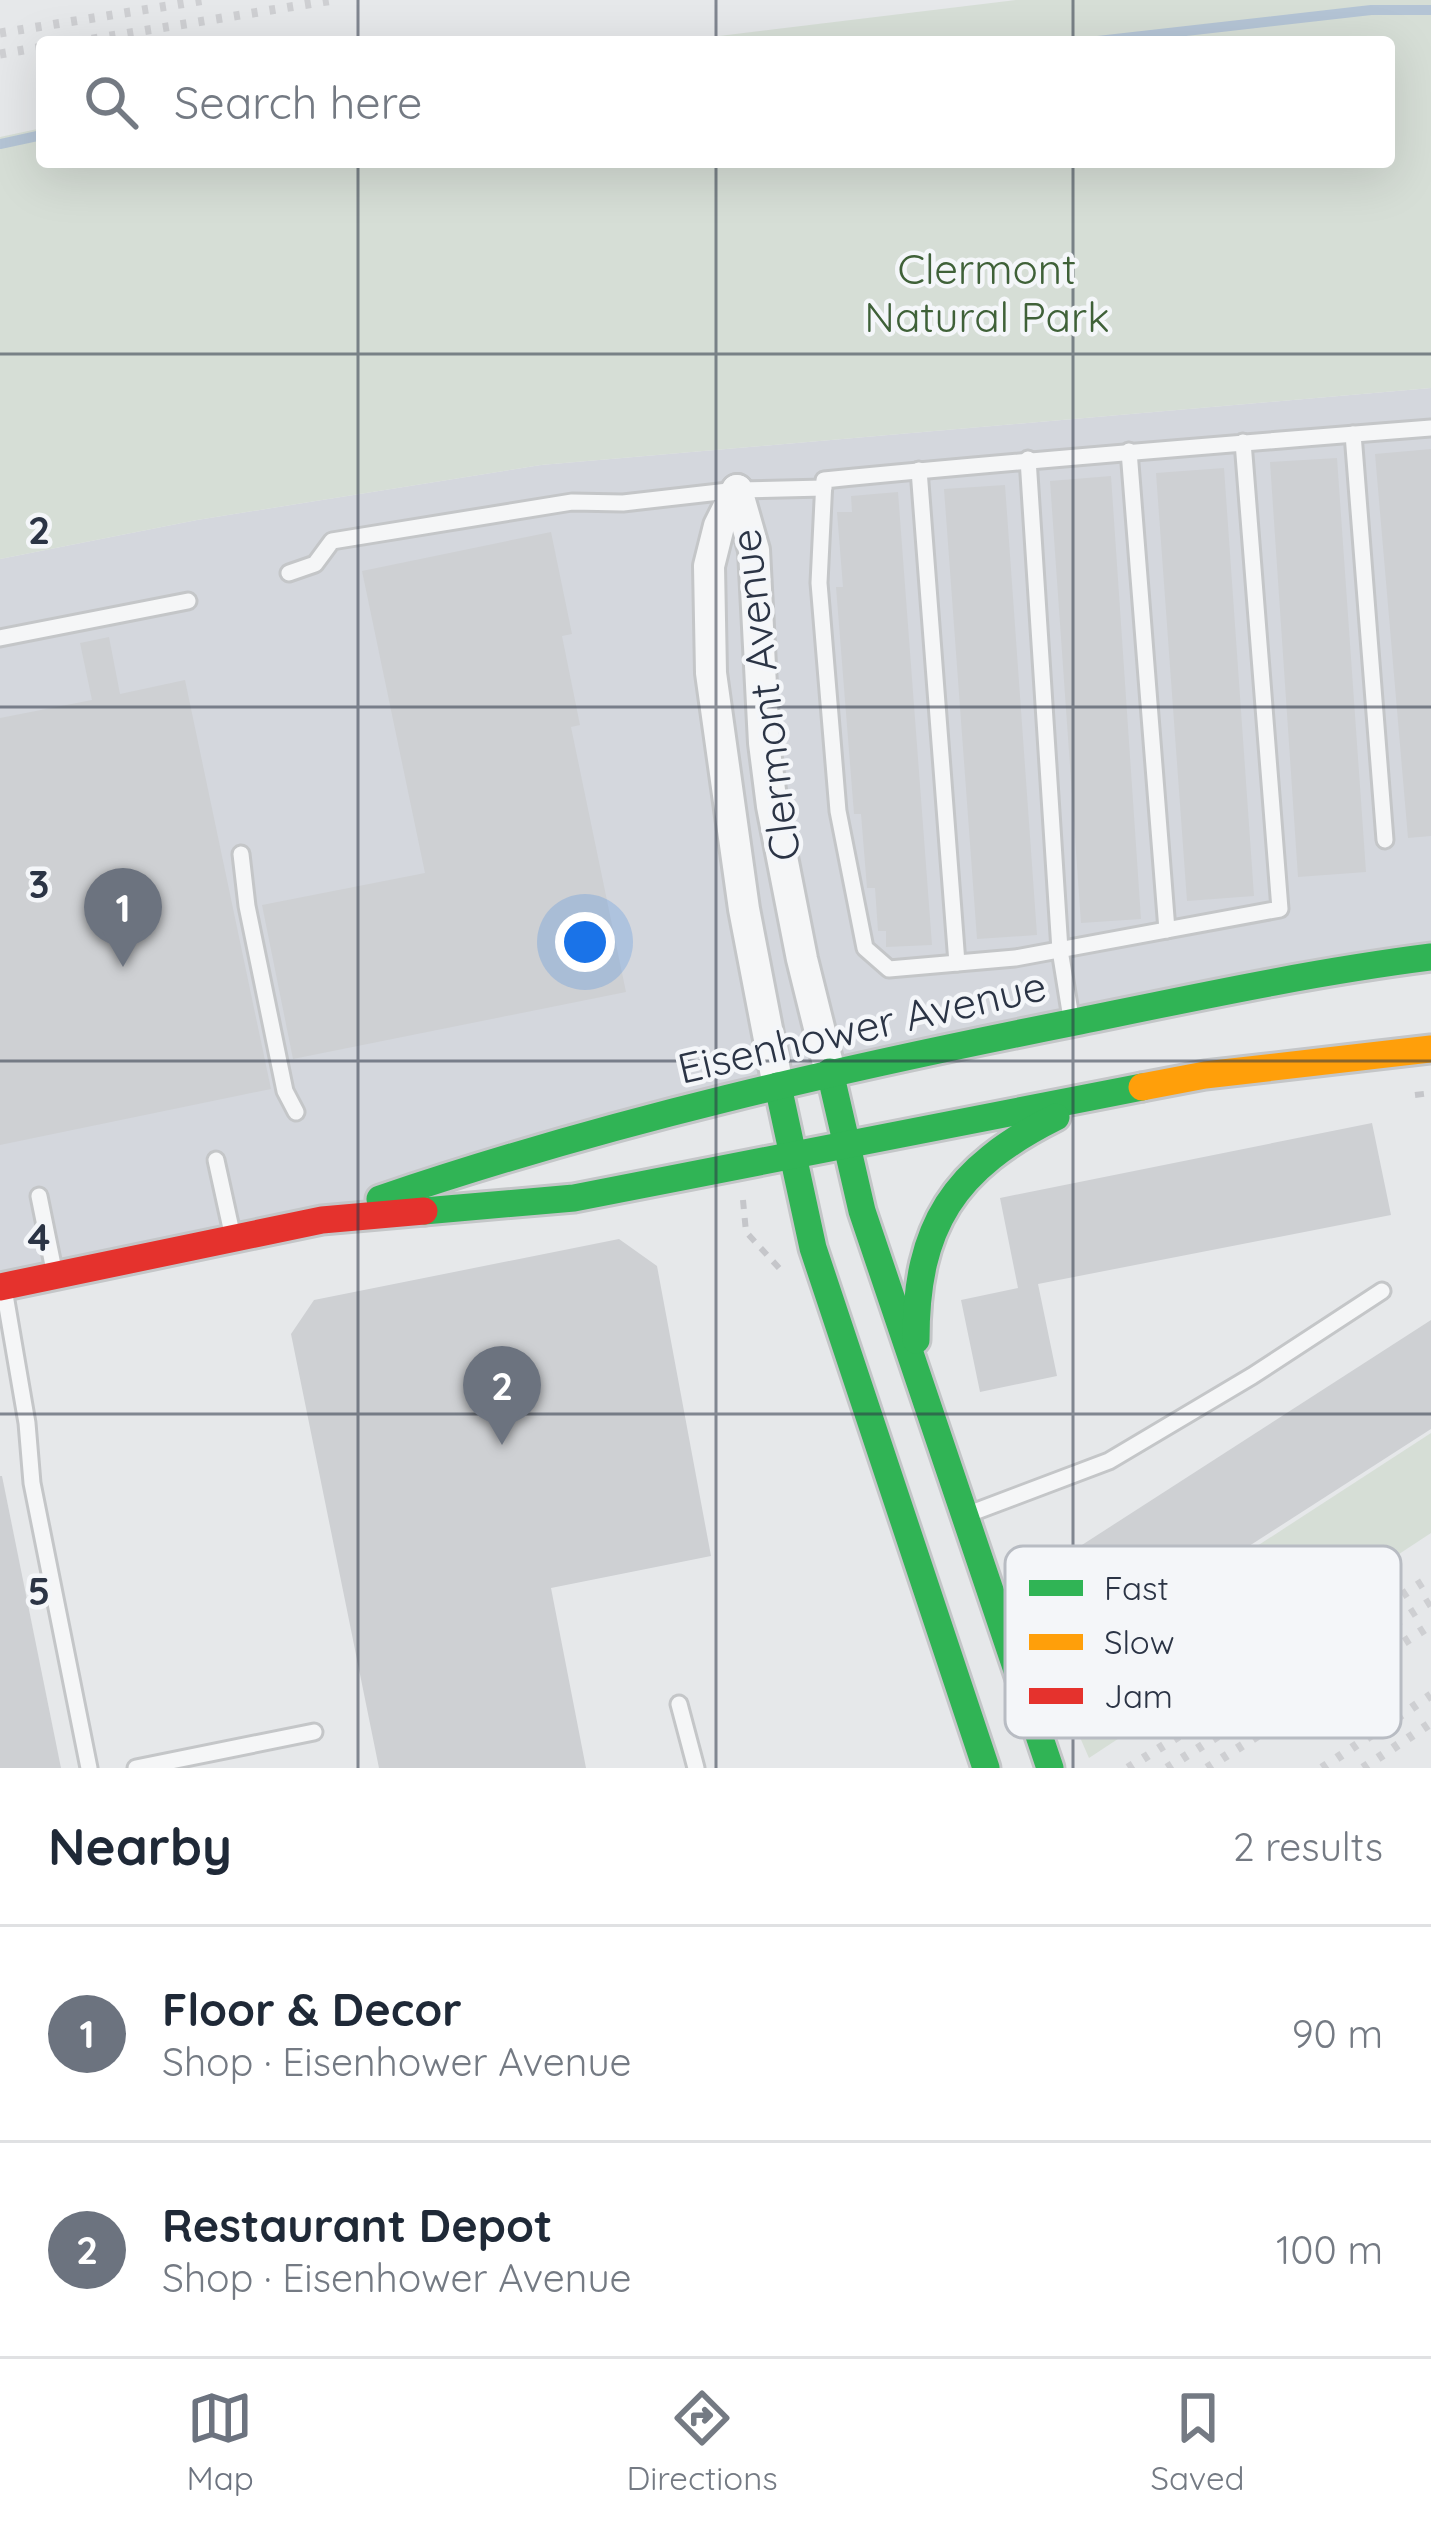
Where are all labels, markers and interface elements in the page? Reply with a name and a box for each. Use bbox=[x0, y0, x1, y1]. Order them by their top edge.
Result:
search box bbox=[36, 36, 1395, 168]
icon: search bbox=[78, 69, 144, 135]
text: Search here bbox=[174, 74, 422, 130]
park label: Clermont Natural Park bbox=[864, 242, 1110, 343]
text: 2 bbox=[28, 505, 50, 554]
street label: Clermont Avenue bbox=[718, 526, 811, 864]
text: 3 bbox=[29, 859, 49, 908]
pin: 1 bbox=[84, 868, 162, 967]
your location bbox=[555, 912, 615, 972]
street label: Eisenhower Avenue bbox=[673, 958, 1051, 1095]
text: 4 bbox=[28, 1212, 50, 1261]
pin: 2 bbox=[463, 1346, 541, 1445]
legend bbox=[1005, 1546, 1401, 1738]
text: 5 bbox=[28, 1566, 50, 1615]
text: Fast bbox=[1104, 1567, 1169, 1608]
text: Slow bbox=[1104, 1621, 1175, 1662]
text: Jam bbox=[1104, 1675, 1173, 1716]
text: Nearby bbox=[48, 1814, 232, 1878]
text: 2 results bbox=[1233, 1822, 1383, 1871]
text: Floor & Decor bbox=[162, 1981, 462, 2037]
text: 1 bbox=[79, 2009, 95, 2058]
text: 90 m bbox=[1292, 2009, 1383, 2058]
text: Shop · Eisenhower Avenue bbox=[162, 2037, 632, 2086]
text: Restaurant Depot bbox=[162, 2197, 552, 2253]
text: 2 bbox=[76, 2225, 98, 2274]
text: 100 m bbox=[1276, 2225, 1383, 2274]
text: Shop · Eisenhower Avenue bbox=[162, 2253, 632, 2302]
tab: Map bbox=[186, 2385, 254, 2498]
tab: Directions bbox=[626, 2385, 778, 2498]
tab: Saved bbox=[1151, 2385, 1245, 2498]

